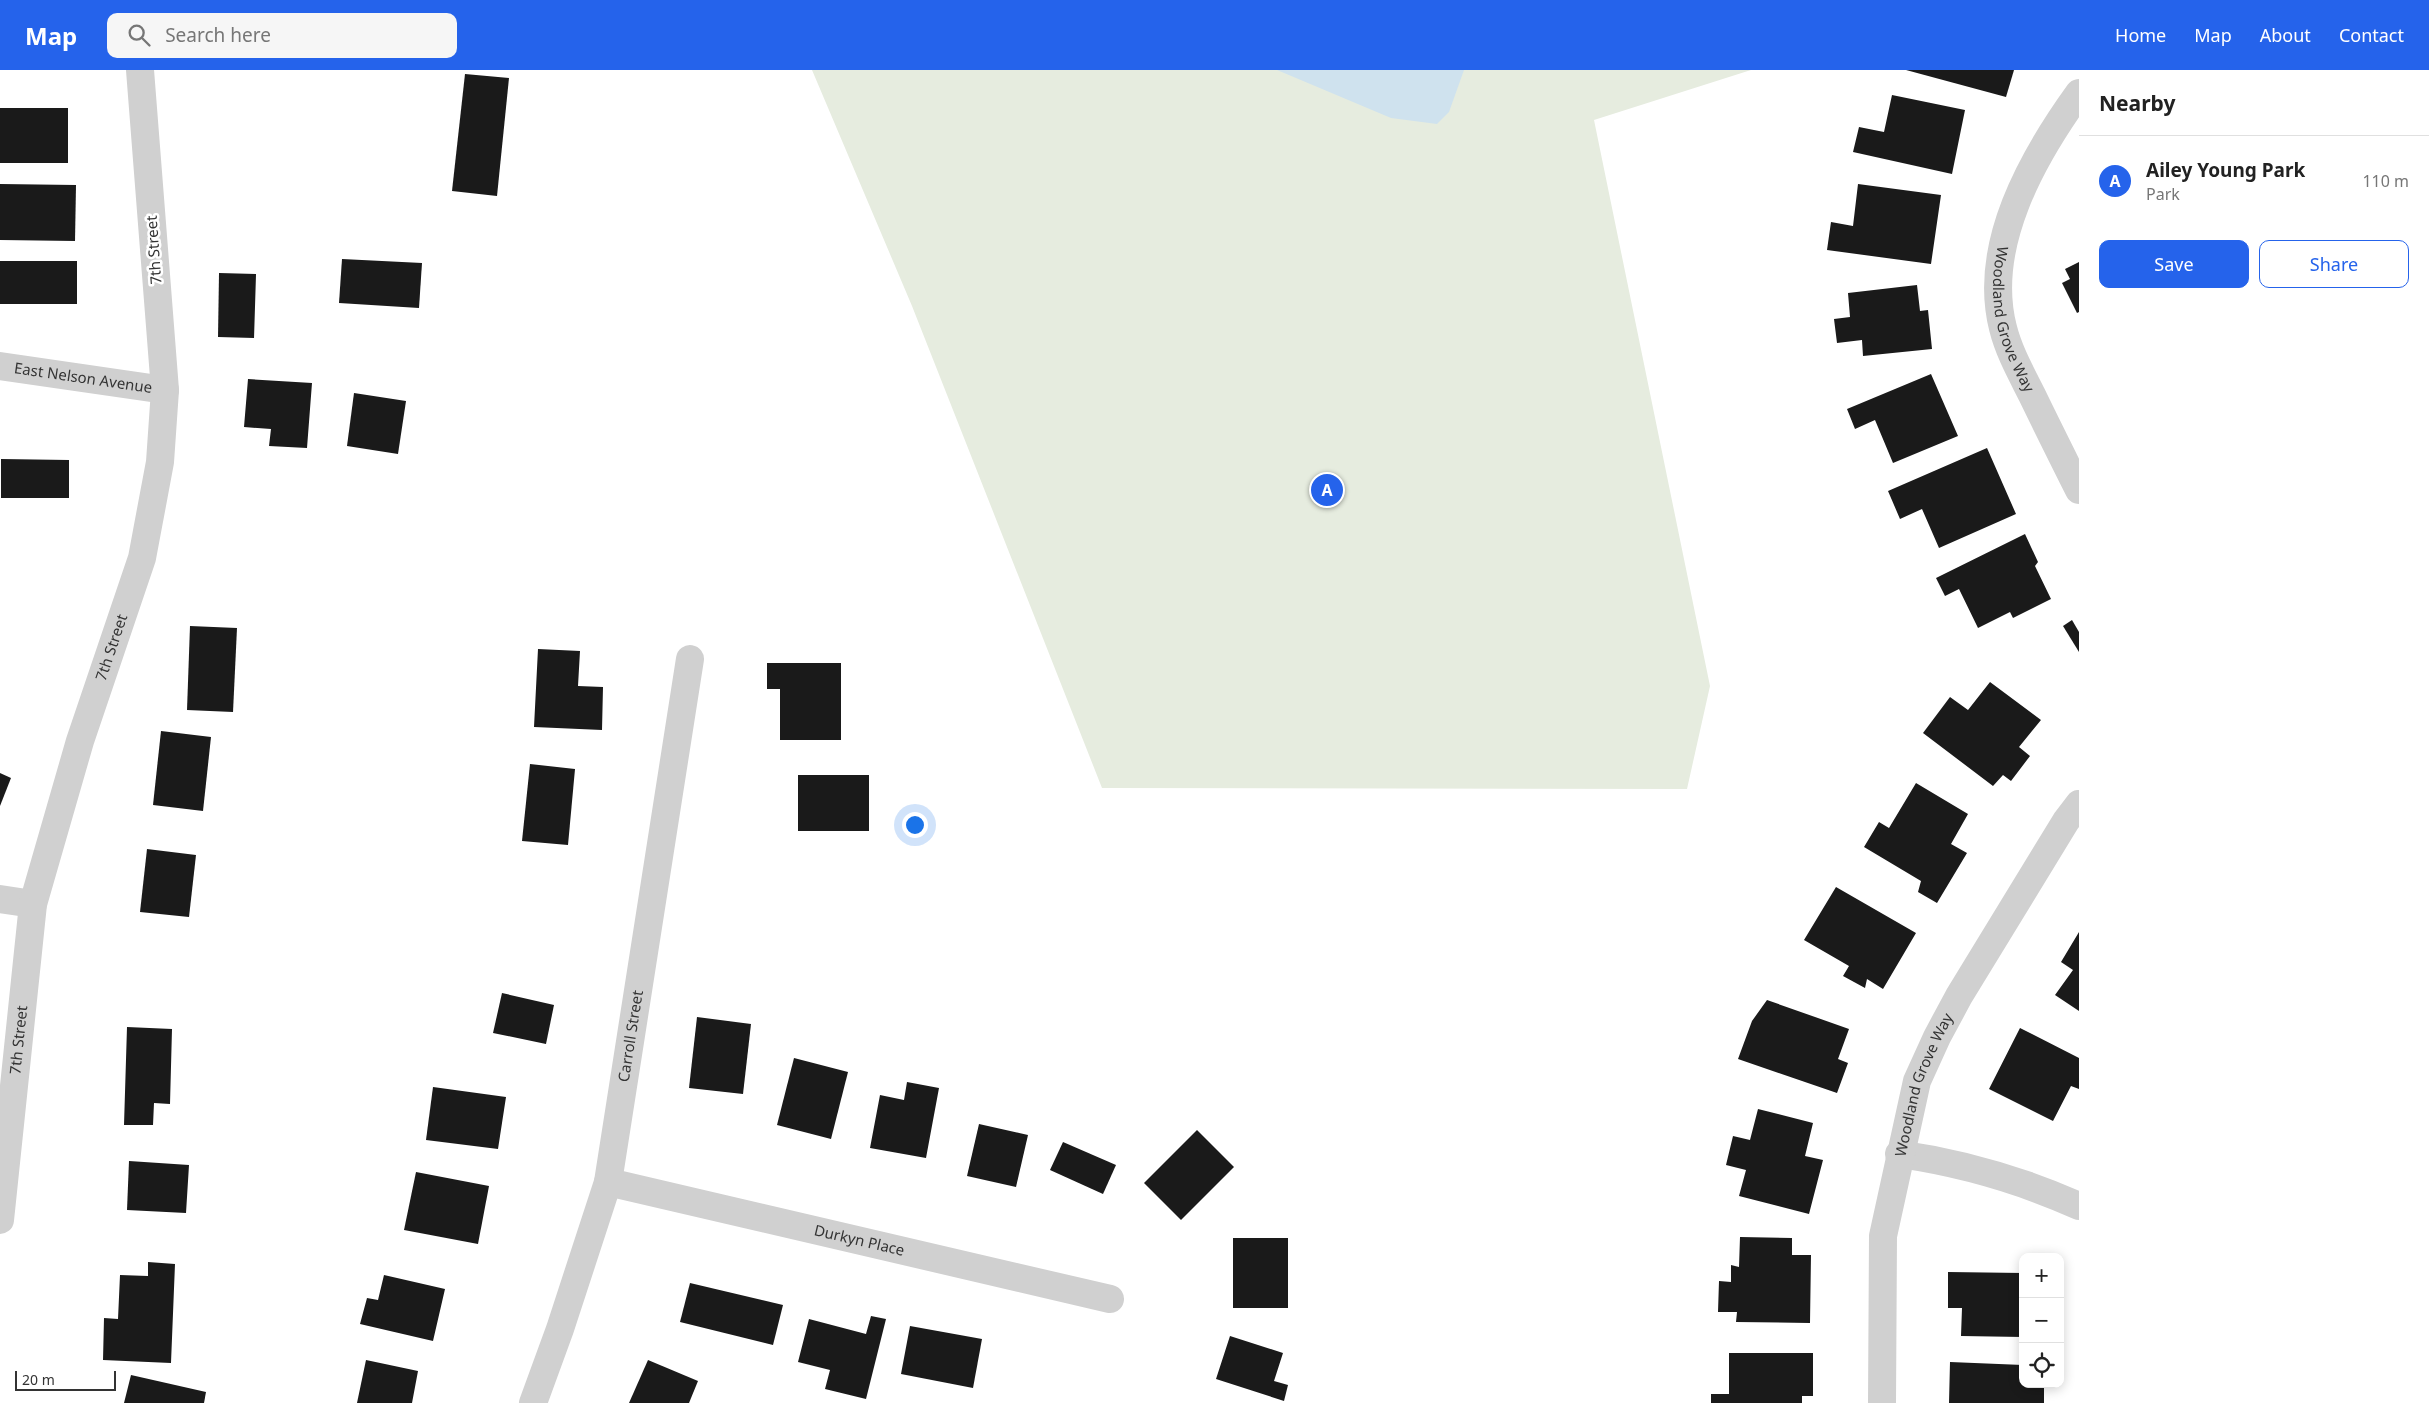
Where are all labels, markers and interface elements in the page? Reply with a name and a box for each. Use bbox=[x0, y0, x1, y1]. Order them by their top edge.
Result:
search box bbox=[107, 13, 457, 58]
text: Map bbox=[25, 19, 77, 52]
icon: search bbox=[125, 21, 153, 49]
text: Search here bbox=[165, 22, 271, 48]
text: Home bbox=[2115, 23, 2166, 47]
text: Map bbox=[2194, 23, 2232, 47]
text: About bbox=[2260, 23, 2311, 47]
text: Contact bbox=[2339, 23, 2404, 47]
text: Nearby bbox=[2099, 89, 2175, 117]
text: Ailey Young Park bbox=[2146, 157, 2305, 183]
text: A bbox=[2109, 170, 2121, 192]
text: 110 m bbox=[2362, 170, 2409, 192]
text: Park bbox=[2146, 183, 2180, 205]
street label: 7th Street bbox=[141, 214, 165, 285]
button: Save bbox=[2099, 240, 2249, 288]
button: Share bbox=[2259, 240, 2409, 288]
street label: Woodland Grove Way bbox=[1989, 245, 2040, 395]
street label: East Nelson Avenue bbox=[13, 357, 154, 397]
pin: A bbox=[1311, 471, 1343, 509]
street label: 7th Street bbox=[90, 611, 131, 683]
your location bbox=[902, 812, 928, 838]
street label: Carroll Street bbox=[613, 988, 647, 1083]
street label: 7th Street bbox=[4, 1004, 31, 1075]
street label: Woodland Grove Way bbox=[1890, 1009, 1957, 1158]
street label: Durkyn Place bbox=[812, 1219, 907, 1260]
map controls bbox=[2019, 1253, 2064, 1388]
button: + bbox=[2019, 1253, 2064, 1298]
button: − bbox=[2019, 1298, 2064, 1343]
button: locate bbox=[2019, 1343, 2064, 1388]
scale bar bbox=[15, 1368, 116, 1391]
text: 20 m bbox=[22, 1370, 55, 1389]

